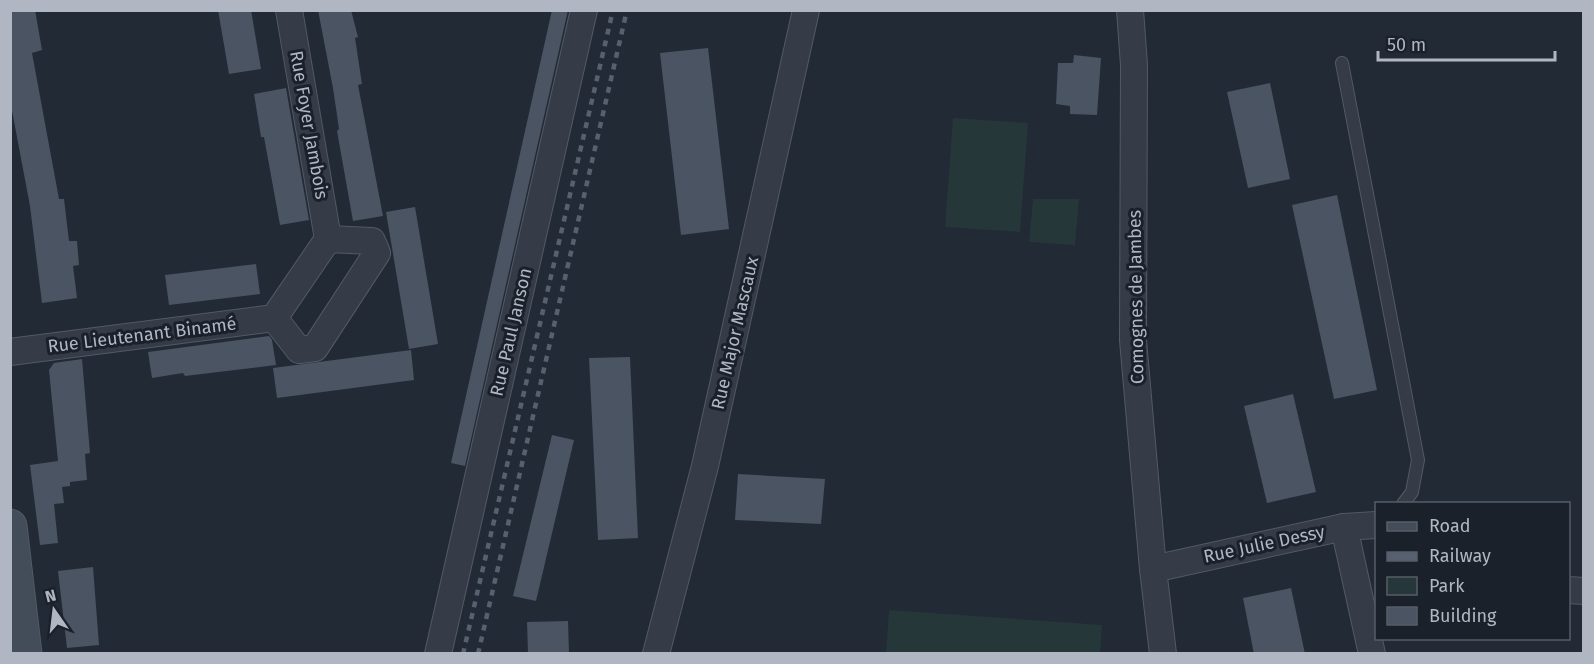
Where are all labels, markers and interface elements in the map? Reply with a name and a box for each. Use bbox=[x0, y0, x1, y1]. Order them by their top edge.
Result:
scale bar bbox=[1378, 24, 1555, 62]
text: 50 m bbox=[1387, 34, 1426, 56]
street label: Rue Foyer Jambois bbox=[285, 49, 333, 201]
street label: Comognes de Jambes bbox=[1123, 210, 1149, 384]
street label: Rue Major Mascaux bbox=[707, 254, 763, 412]
street label: Rue Paul Janson bbox=[486, 266, 536, 398]
street label: Rue Lieutenant Binamé bbox=[46, 313, 238, 357]
legend bbox=[1375, 502, 1570, 640]
text: Road bbox=[1429, 515, 1471, 537]
street label: Rue Julie Dessy bbox=[1201, 520, 1327, 568]
text: Railway bbox=[1429, 545, 1491, 567]
text: Park bbox=[1429, 575, 1465, 597]
north arrow bbox=[24, 580, 84, 640]
text: N bbox=[43, 585, 58, 606]
text: Building bbox=[1429, 605, 1497, 627]

